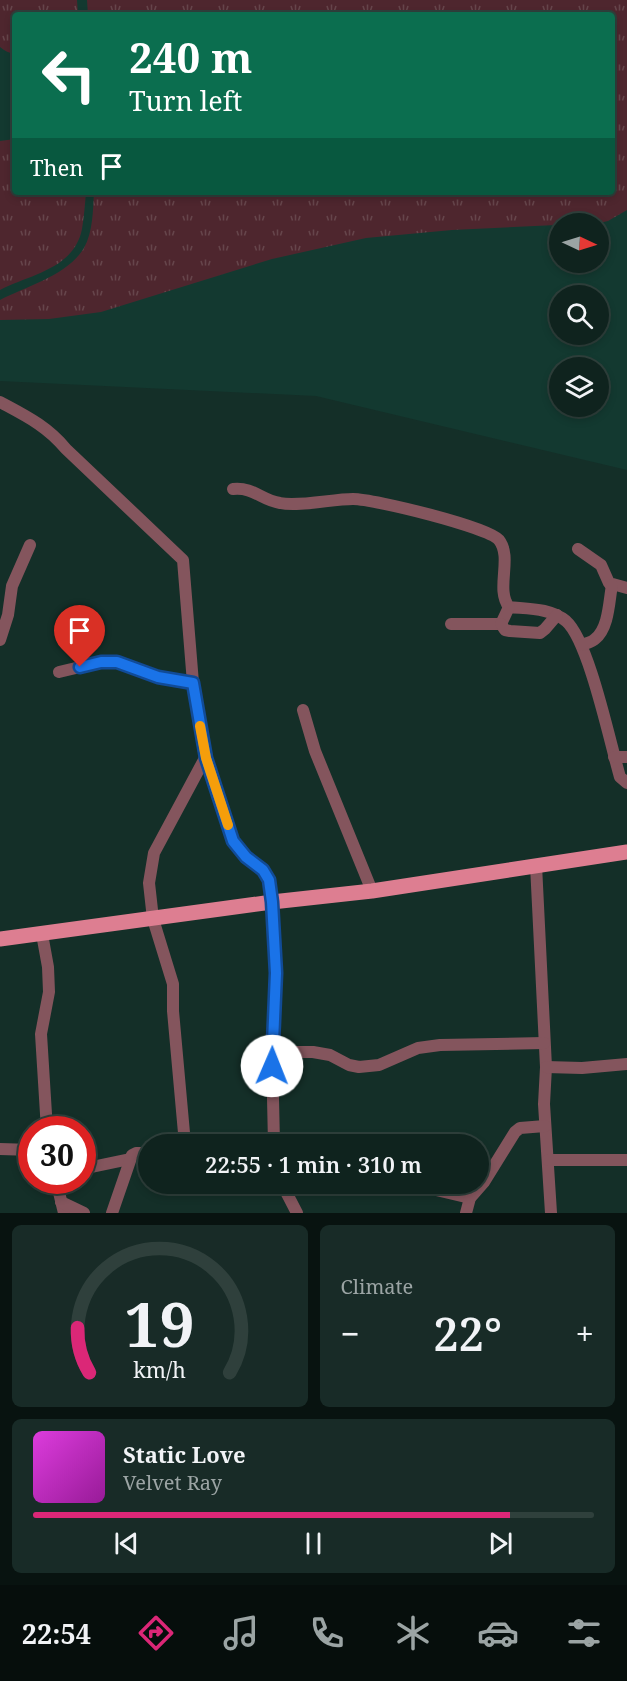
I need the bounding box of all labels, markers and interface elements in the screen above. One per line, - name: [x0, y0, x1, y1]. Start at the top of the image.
- text: 240 m: [129, 28, 253, 85]
- icon: left: [30, 36, 108, 114]
- text: Turn left: [129, 82, 242, 119]
- icon: arrive: [95, 150, 128, 183]
- text: Then: [30, 152, 83, 182]
- north arrow: [549, 213, 609, 273]
- map controls: [549, 213, 609, 417]
- button: search: [549, 285, 609, 345]
- button: layers: [549, 357, 609, 417]
- pin: [54, 605, 105, 667]
- icon: arrive: [63, 614, 96, 647]
- position arrow: [240, 1034, 304, 1098]
- speed limit sign: 30: [18, 1116, 96, 1194]
- text: 22:55 · 1 min · 310 m: [205, 1149, 422, 1179]
- text: Climate: [341, 1273, 413, 1300]
- text: 19: [124, 1280, 195, 1365]
- text: 22°: [433, 1303, 502, 1364]
- text: −: [341, 1311, 360, 1356]
- text: +: [576, 1311, 594, 1356]
- text: km/h: [133, 1355, 186, 1384]
- text: Static Love: [123, 1439, 246, 1469]
- text: Velvet Ray: [123, 1469, 222, 1496]
- icon: previous: [110, 1527, 143, 1560]
- icon: pause: [297, 1527, 330, 1560]
- icon: next: [484, 1527, 517, 1560]
- icon: directions: [135, 1612, 177, 1654]
- icon: music: [220, 1612, 262, 1654]
- icon: phone: [306, 1612, 348, 1654]
- icon: climate: [392, 1612, 434, 1654]
- icon: car: [477, 1612, 519, 1654]
- icon: filters: [563, 1612, 605, 1654]
- text: 22:54: [22, 1615, 91, 1652]

